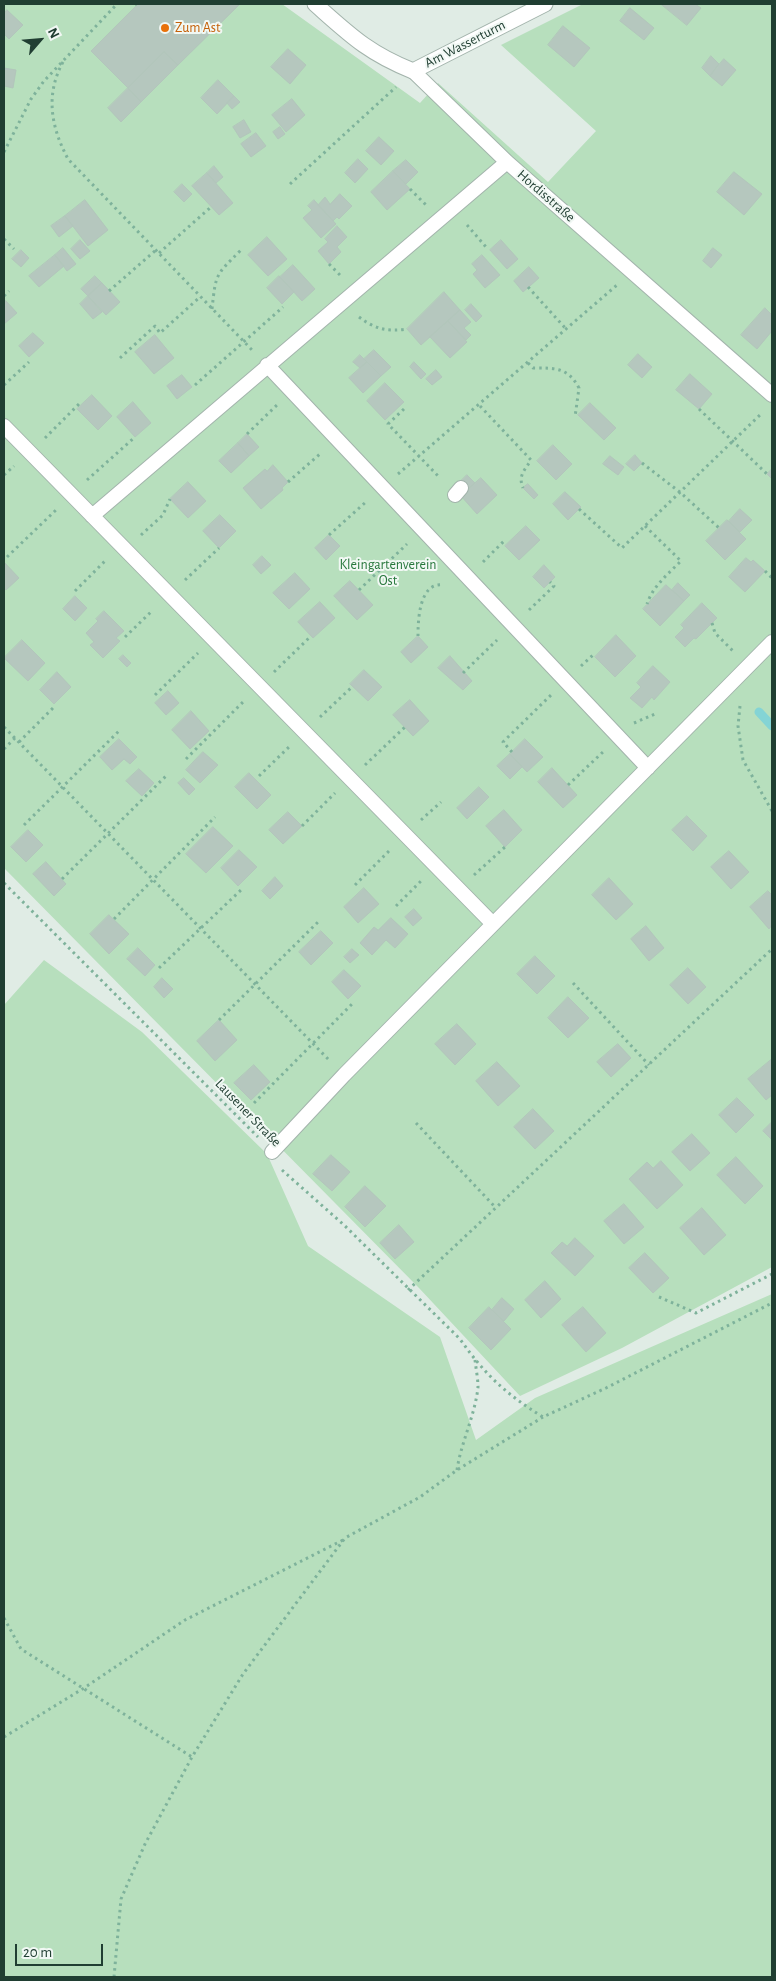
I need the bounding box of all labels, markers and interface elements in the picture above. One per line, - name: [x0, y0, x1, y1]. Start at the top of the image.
- north arrow: [15, 15, 65, 65]
- street label: Am Wasserturm: [422, 16, 508, 72]
- place label: Zum Ast: [175, 20, 220, 36]
- marker: Zum Ast: [159, 22, 171, 34]
- text: N: [45, 26, 62, 41]
- street label: Hordisstraße: [514, 166, 578, 226]
- park label: Kleingartenverein Ost: [339, 557, 437, 590]
- street label: Lausener Straße: [211, 1076, 285, 1150]
- scale bar: [18, 1934, 105, 1966]
- text: 20 m: [23, 1945, 52, 1960]

